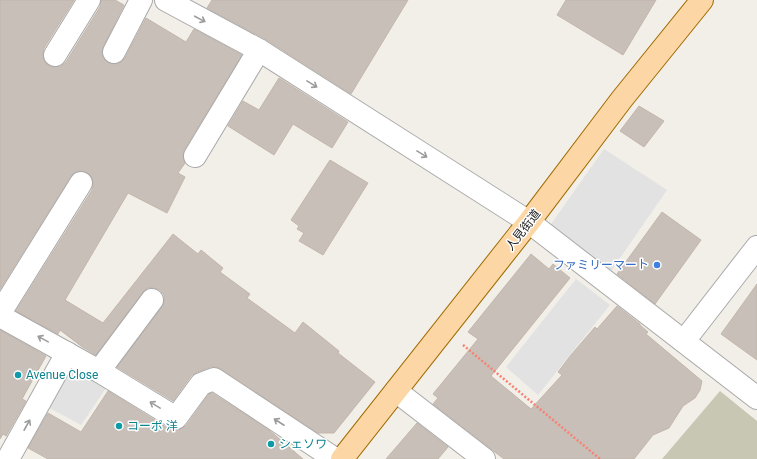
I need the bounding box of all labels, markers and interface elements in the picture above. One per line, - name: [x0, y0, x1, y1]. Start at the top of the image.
- one-way arrow: [194, 15, 206, 23]
- one-way arrow: [306, 80, 317, 88]
- one-way arrow: [416, 150, 428, 158]
- street label: 人見街道: [503, 207, 543, 253]
- place label: ファミリーマート: [553, 258, 649, 272]
- marker: ファミリーマート: [652, 260, 662, 270]
- one-way arrow: [37, 335, 49, 343]
- place label: Avenue Close: [26, 368, 98, 382]
- marker: Avenue Close: [13, 370, 23, 380]
- one-way arrow: [149, 400, 161, 408]
- one-way arrow: [273, 418, 284, 426]
- one-way arrow: [23, 419, 31, 431]
- place label: コーポ 洋: [127, 419, 178, 433]
- marker: コーポ 洋: [114, 421, 124, 431]
- place label: シェソワ: [279, 437, 327, 451]
- marker: シェソワ: [266, 439, 276, 449]

